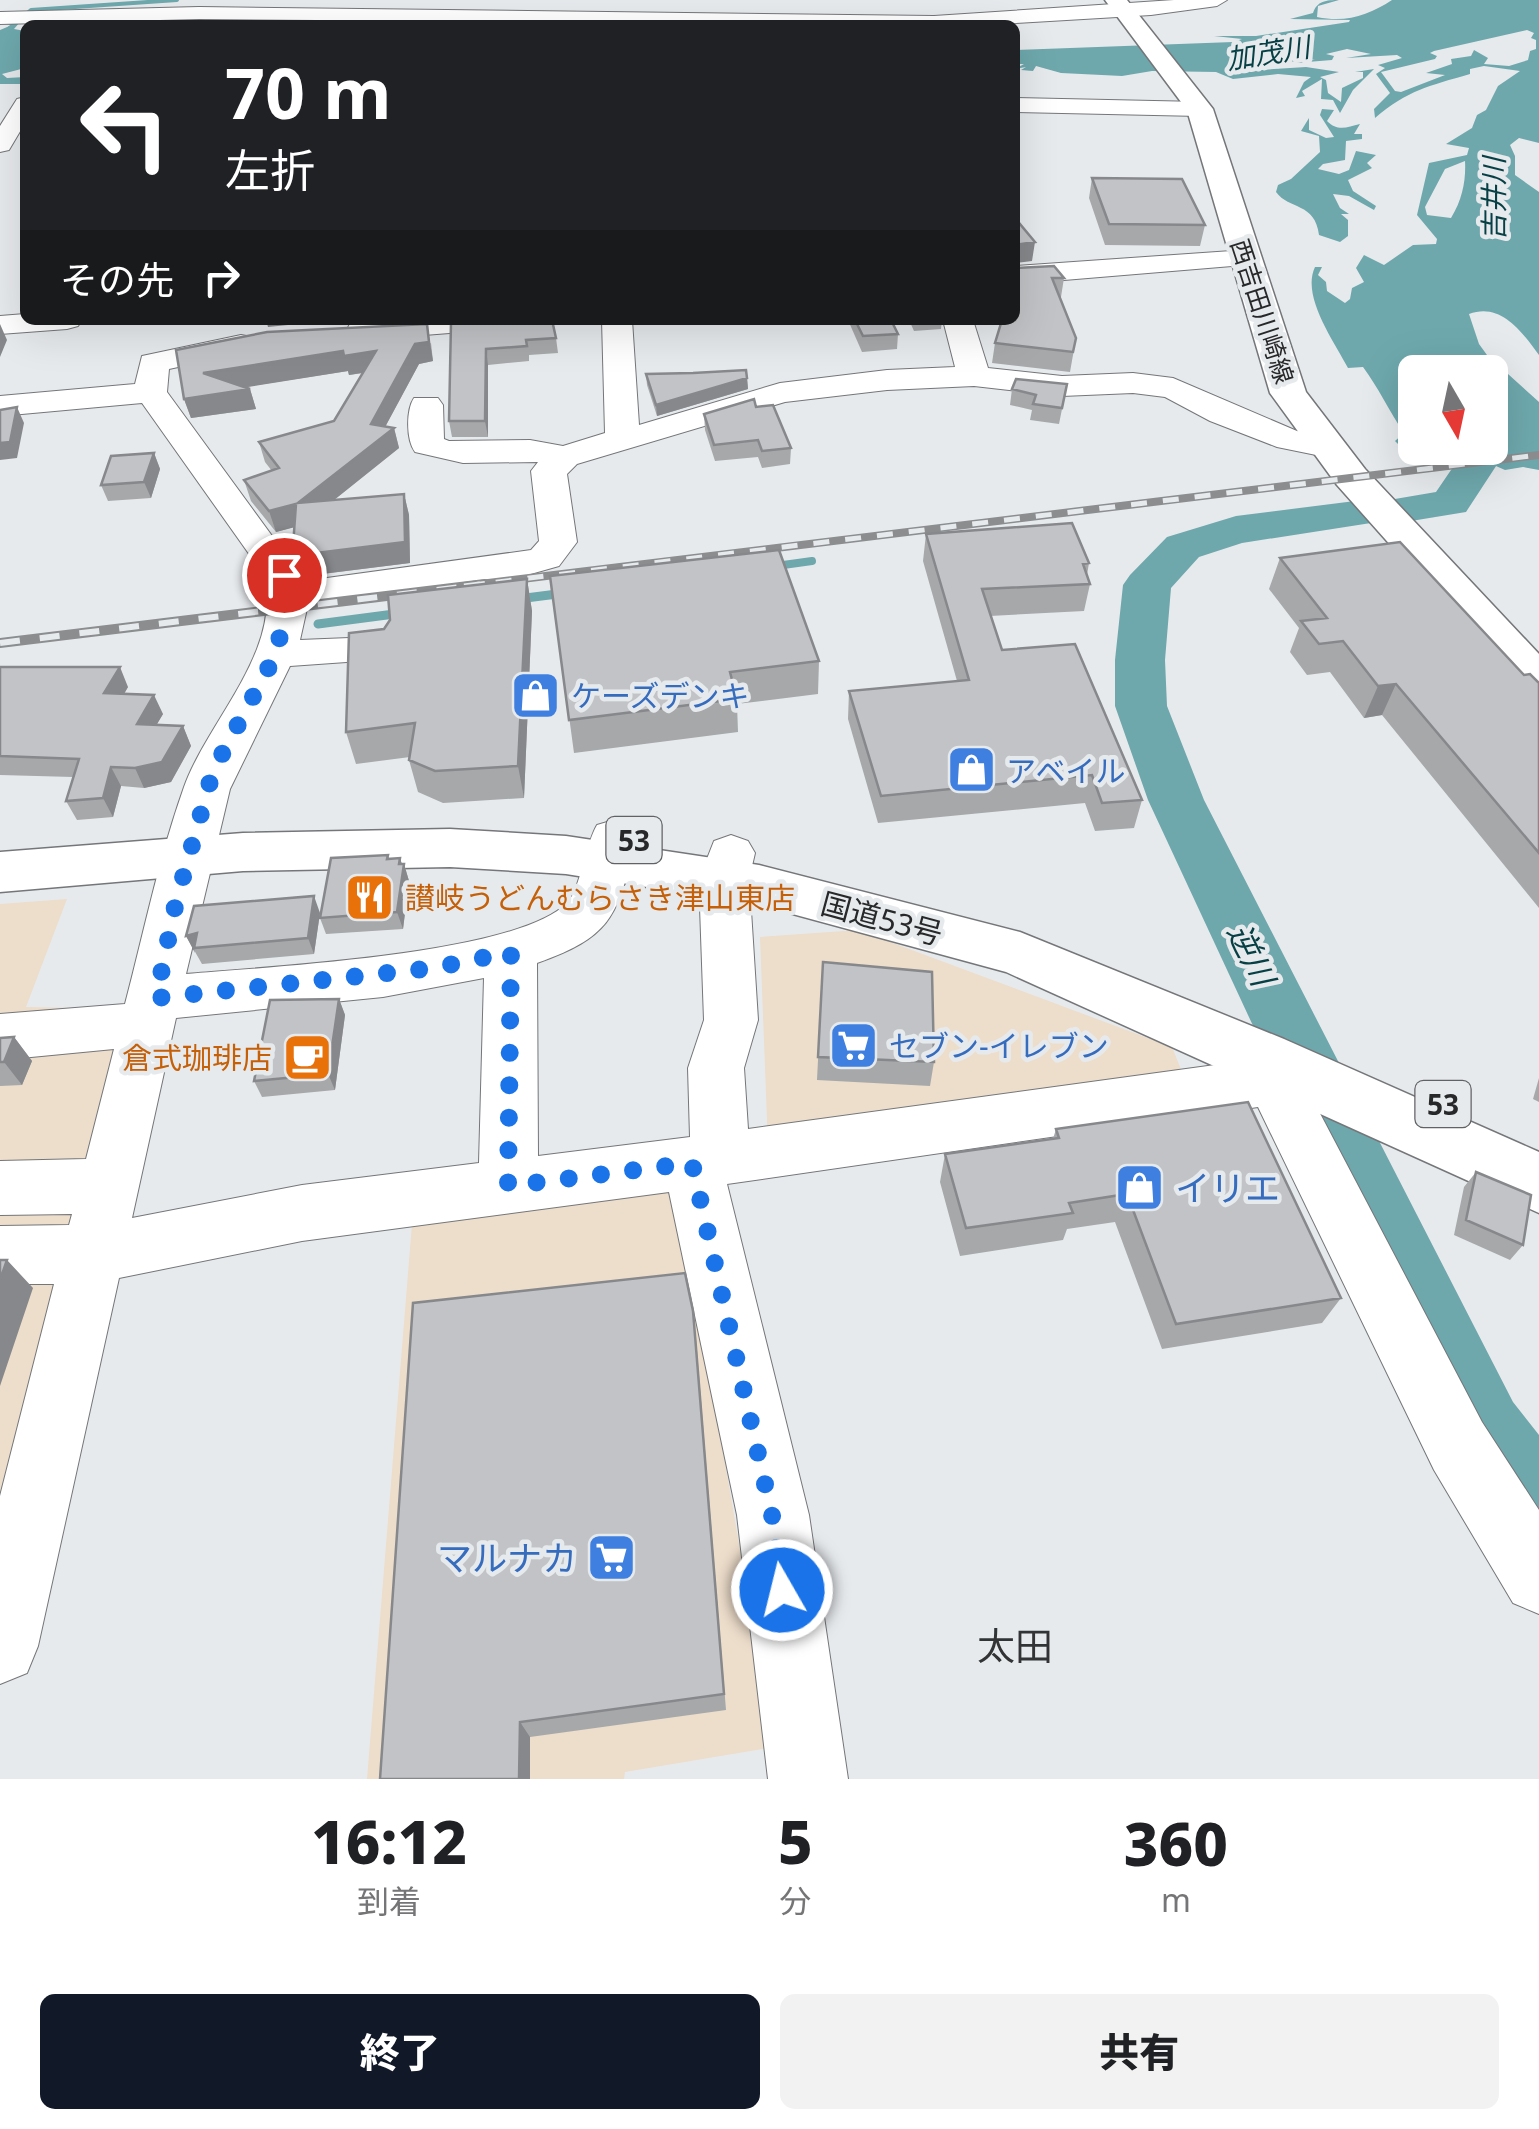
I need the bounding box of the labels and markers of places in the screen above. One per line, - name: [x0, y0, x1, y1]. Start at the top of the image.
- pin: [242, 533, 327, 618]
- shop icon: ケーズデンキ: [510, 669, 562, 721]
- place label: ケーズデンキ: [571, 675, 750, 716]
- shop icon: アベイル: [945, 744, 997, 796]
- place label: アベイル: [1006, 750, 1125, 791]
- restaurant icon: 讃岐うどんむらさき津山東店: [344, 871, 396, 923]
- place label: 讃岐うどんむらさき津山東店: [405, 877, 795, 918]
- supermarket icon: セブン-イレブン: [828, 1019, 880, 1071]
- place label: セブン-イレブン: [889, 1025, 1109, 1066]
- cafe icon: 倉式珈琲店: [281, 1031, 333, 1083]
- place label: 倉式珈琲店: [122, 1037, 272, 1078]
- shop icon: イリエ: [1114, 1161, 1166, 1213]
- place label: イリエ: [1175, 1164, 1280, 1211]
- supermarket icon: マルナカ: [586, 1531, 638, 1583]
- place label: マルナカ: [437, 1534, 577, 1581]

